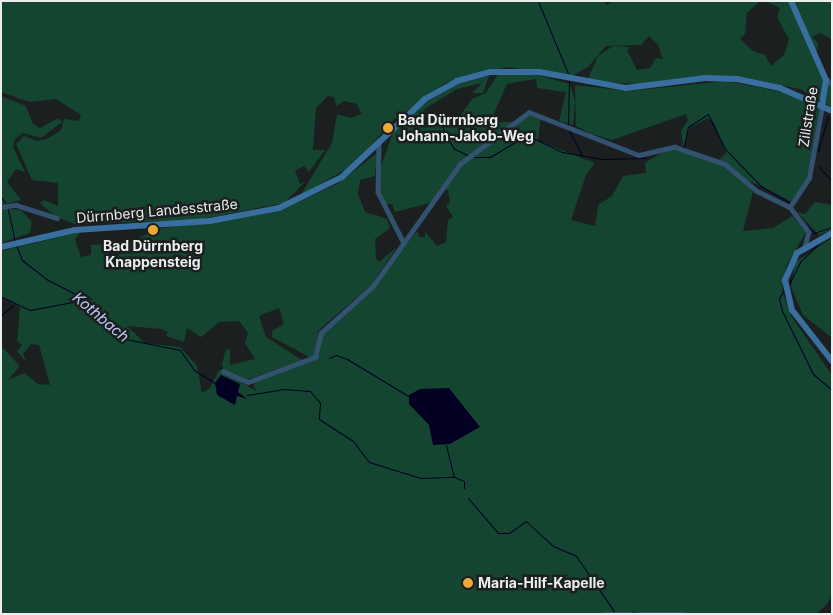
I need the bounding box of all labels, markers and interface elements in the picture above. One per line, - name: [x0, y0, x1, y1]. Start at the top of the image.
- street label: Zillstraße: [795, 86, 821, 148]
- place label: Bad Dürrnberg Johann-Jakob-Weg: [398, 112, 534, 144]
- marker: Bad Dürrnberg Johann-Jakob-Weg: [382, 122, 394, 134]
- street label: Dürrnberg Landesstraße: [76, 196, 238, 226]
- marker: Bad Dürrnberg Knappensteig: [147, 224, 159, 236]
- place label: Bad Dürrnberg Knappensteig: [103, 238, 203, 270]
- water label: Kothbach: [69, 288, 133, 346]
- place label: Maria-Hilf-Kapelle: [478, 575, 605, 591]
- marker: Maria-Hilf-Kapelle: [462, 577, 474, 589]

